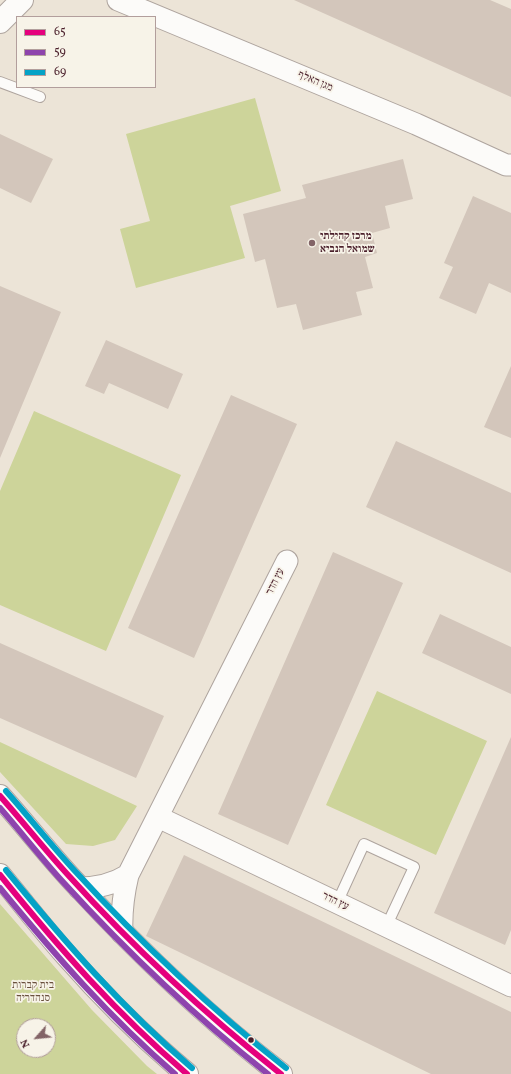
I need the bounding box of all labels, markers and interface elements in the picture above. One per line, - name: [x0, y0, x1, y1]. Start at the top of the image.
- legend: [16, 16, 156, 88]
- text: 65: [54, 24, 66, 40]
- text: 59: [54, 44, 66, 60]
- text: 69: [54, 64, 66, 80]
- street label: מגן האלף: [296, 69, 334, 95]
- place label: מרכז קהילתי שמואל הנביא: [320, 230, 375, 256]
- marker: מרכז קהילתי שמואל הנביא: [307, 238, 317, 248]
- street label: עץ הדר: [264, 566, 288, 598]
- street label: עץ הדר: [319, 890, 351, 914]
- park label: בית קברות סנהדריה: [12, 979, 54, 1005]
- north arrow: [16, 1018, 56, 1058]
- unlabelled marker: [246, 1035, 256, 1045]
- text: N: [17, 1036, 34, 1050]

